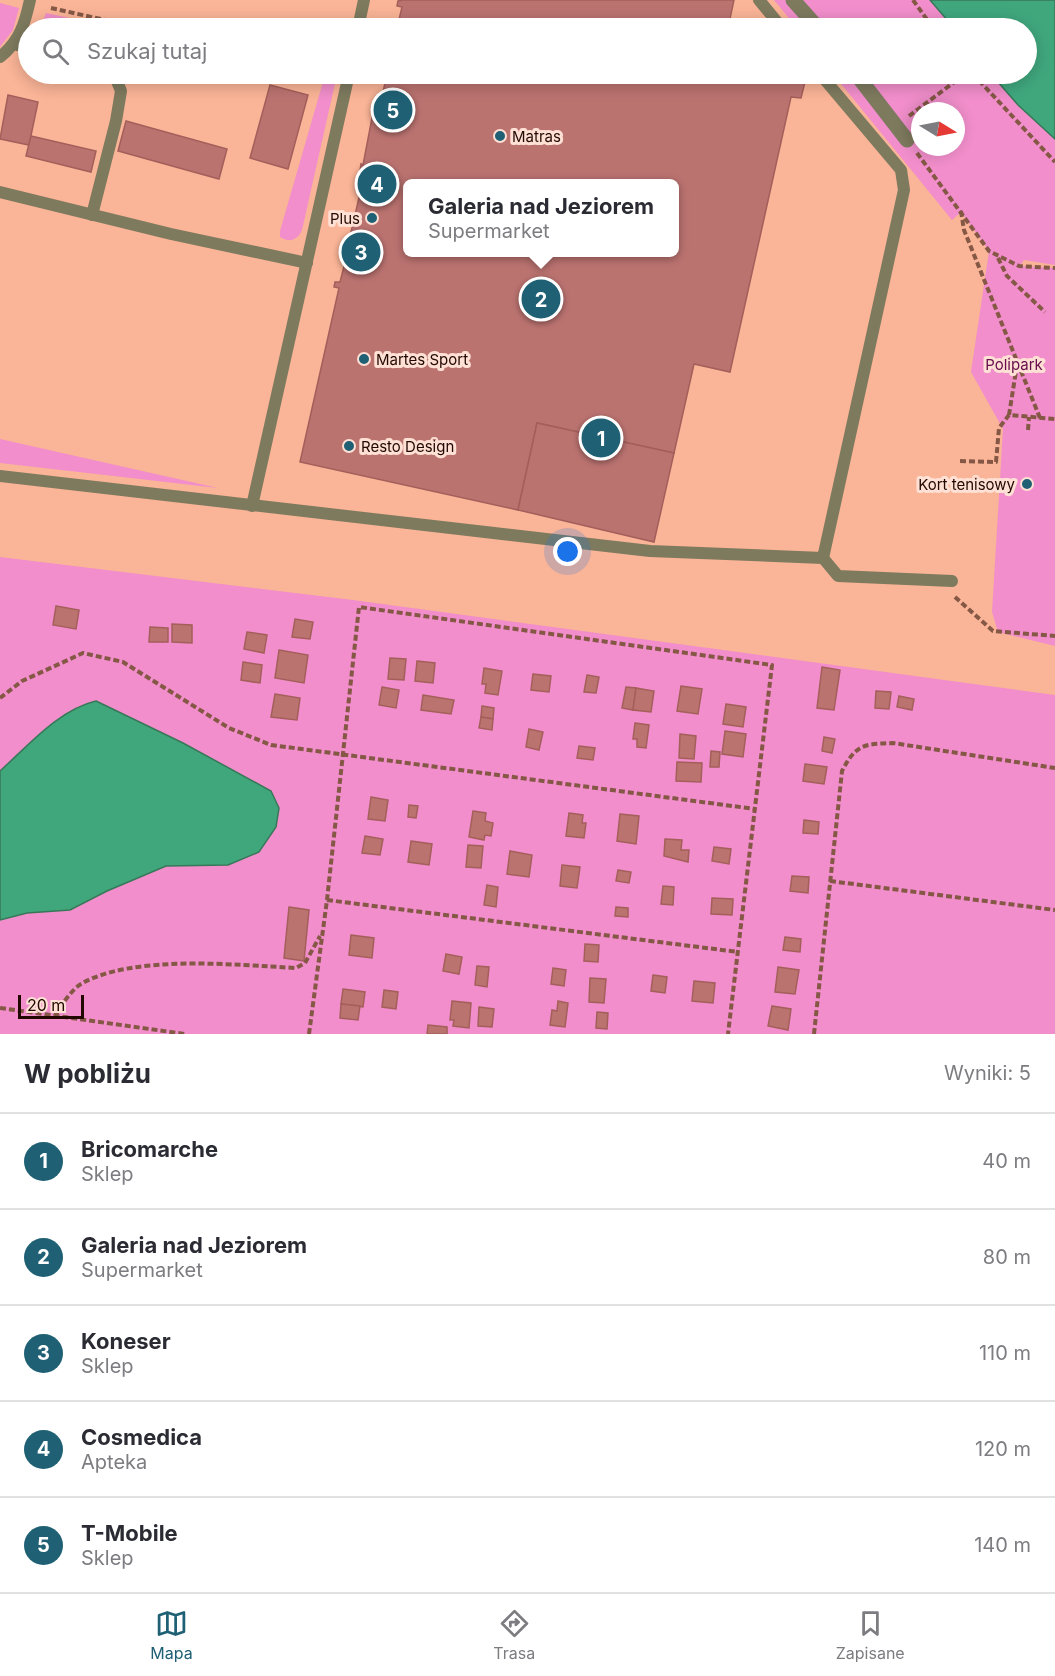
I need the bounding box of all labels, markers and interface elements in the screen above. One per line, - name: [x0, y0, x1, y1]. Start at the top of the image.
- search box: [18, 18, 1037, 84]
- icon: search: [39, 35, 72, 68]
- text: Szukaj tutaj: [87, 38, 207, 64]
- pin: 5: [374, 88, 412, 132]
- north arrow: [911, 102, 965, 156]
- place label: Matras: [512, 127, 561, 146]
- marker: Matras: [493, 129, 507, 143]
- pin: 4: [358, 162, 397, 207]
- popup: [403, 179, 679, 257]
- text: Galeria nad Jeziorem: [428, 193, 654, 219]
- place label: Plus: [330, 209, 360, 228]
- marker: Plus: [365, 211, 379, 225]
- text: Supermarket: [428, 219, 550, 243]
- pin: 3: [342, 230, 380, 274]
- pin: 2: [522, 276, 560, 322]
- place label: Martes Sport: [376, 350, 468, 369]
- marker: Martes Sport: [357, 352, 371, 366]
- park label: Polipark: [985, 355, 1044, 374]
- pin: 1: [582, 416, 620, 460]
- place label: Resto Design: [361, 437, 454, 456]
- marker: Resto Design: [342, 439, 356, 453]
- place label: Kort tenisowy: [918, 475, 1016, 494]
- marker: Kort tenisowy: [1020, 477, 1034, 491]
- your location: [553, 537, 582, 566]
- scale bar: [18, 992, 84, 1019]
- text: 20 m: [27, 995, 65, 1015]
- text: W pobliżu: [24, 1058, 151, 1089]
- text: Wyniki: 5: [944, 1061, 1031, 1085]
- text: Bricomarche: [81, 1136, 218, 1162]
- text: 1: [39, 1149, 48, 1173]
- text: 40 m: [982, 1149, 1031, 1173]
- text: Sklep: [81, 1162, 134, 1186]
- text: Galeria nad Jeziorem: [81, 1232, 307, 1258]
- text: 2: [37, 1245, 50, 1269]
- text: 80 m: [983, 1245, 1031, 1269]
- text: Supermarket: [81, 1258, 203, 1282]
- text: Koneser: [81, 1328, 171, 1354]
- text: 3: [37, 1341, 50, 1365]
- text: 110 m: [979, 1341, 1031, 1365]
- text: Sklep: [81, 1354, 134, 1378]
- text: Cosmedica: [81, 1424, 202, 1450]
- text: 4: [37, 1437, 50, 1461]
- text: 120 m: [975, 1437, 1031, 1461]
- text: Apteka: [81, 1450, 147, 1474]
- text: T-Mobile: [81, 1520, 178, 1546]
- text: 5: [37, 1533, 50, 1557]
- text: 140 m: [974, 1533, 1031, 1557]
- text: Sklep: [81, 1546, 134, 1570]
- tab: Mapa: [150, 1607, 193, 1663]
- tab: Trasa: [493, 1607, 535, 1663]
- tab: Zapisane: [836, 1607, 905, 1663]

